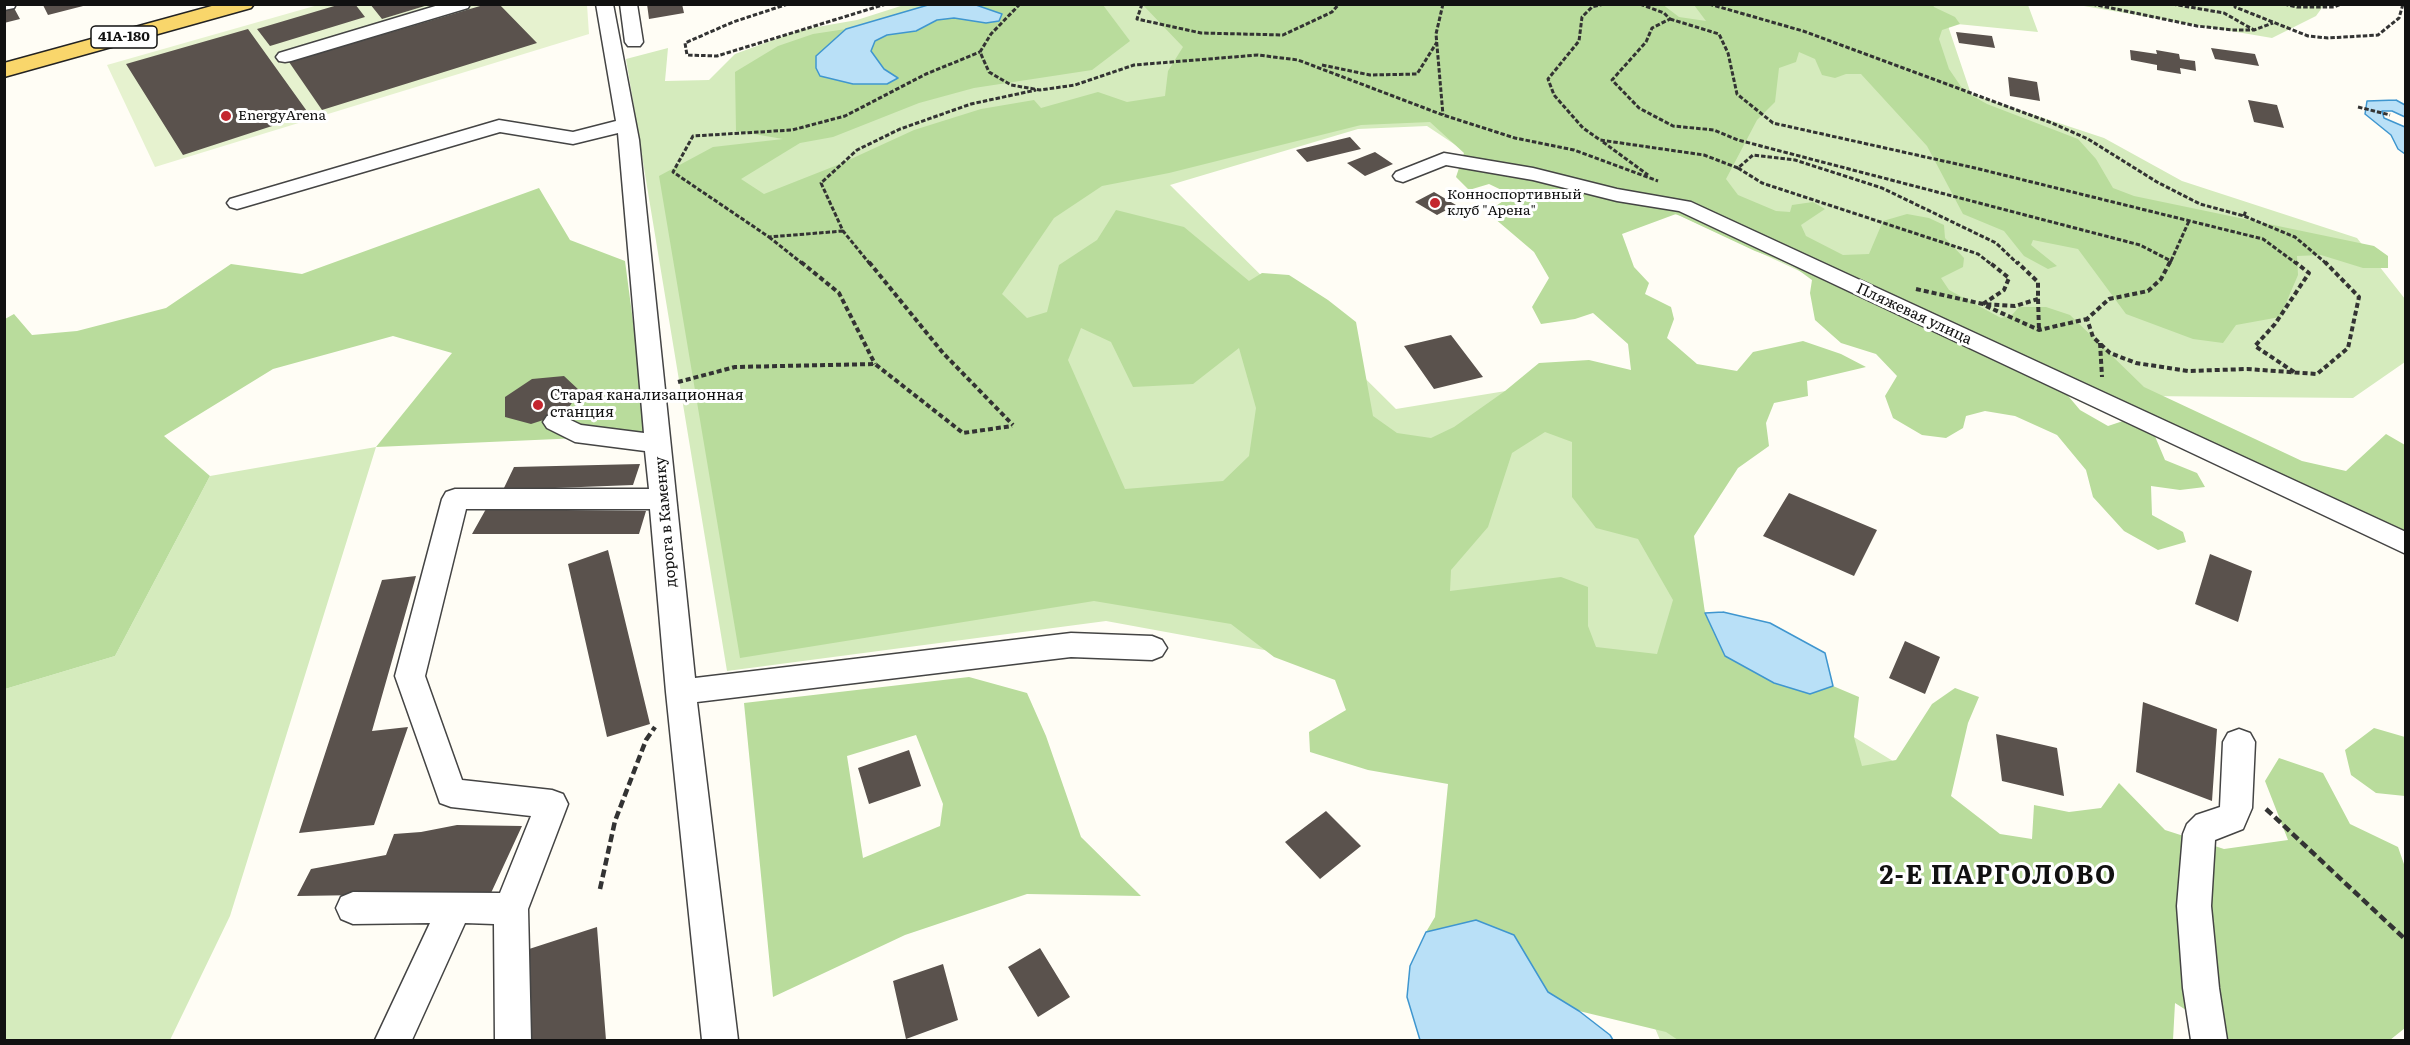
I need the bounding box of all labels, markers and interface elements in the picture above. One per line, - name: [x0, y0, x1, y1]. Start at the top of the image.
- road number: 41А-180: [91, 26, 157, 48]
- place label: EnergyArena: [238, 108, 326, 124]
- marker: EnergyArena: [219, 109, 233, 123]
- place label: Конноспортивный клуб "Арена": [1447, 187, 1582, 220]
- marker: Конноспортивный клуб "Арена": [1428, 196, 1442, 210]
- street label: Пляжевая улица: [1853, 279, 1975, 349]
- place label: Старая канализационная станция: [550, 387, 744, 422]
- marker: Старая канализационная станция: [531, 398, 545, 412]
- street label: дорога в Каменку: [651, 456, 681, 588]
- district label: 2-Е ПАРГОЛОВО: [1879, 860, 2117, 892]

